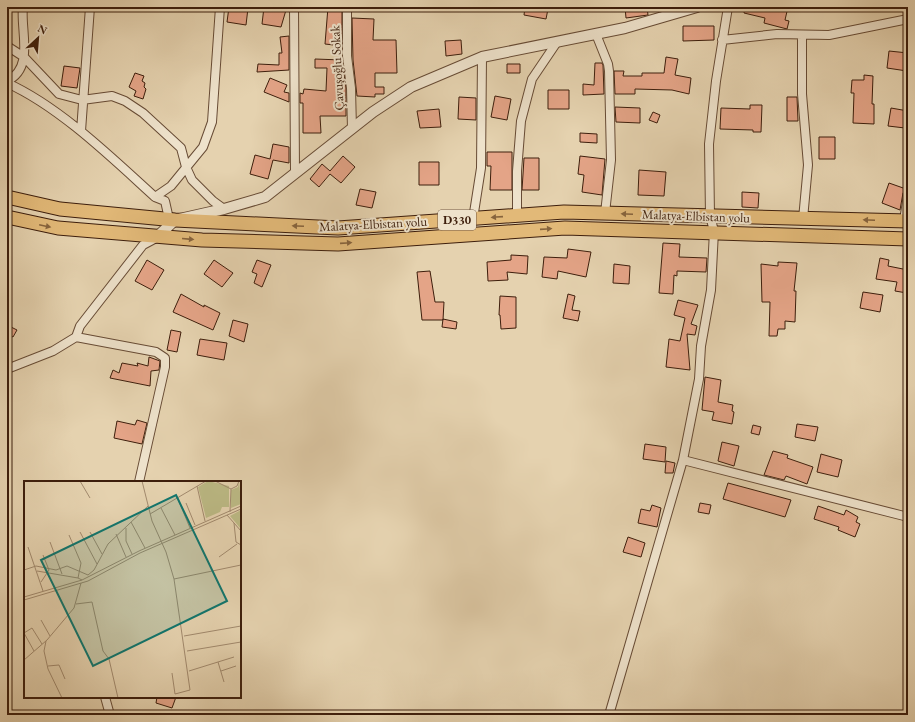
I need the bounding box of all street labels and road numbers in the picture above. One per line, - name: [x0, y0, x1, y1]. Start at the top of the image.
- street label: Çavuşoğlu Sokak: [326, 24, 348, 111]
- street label: Malatya-Elbistan yolu: [642, 206, 750, 226]
- road number: D330: [438, 210, 476, 230]
- street label: Malatya-Elbistan yolu: [319, 213, 428, 235]

